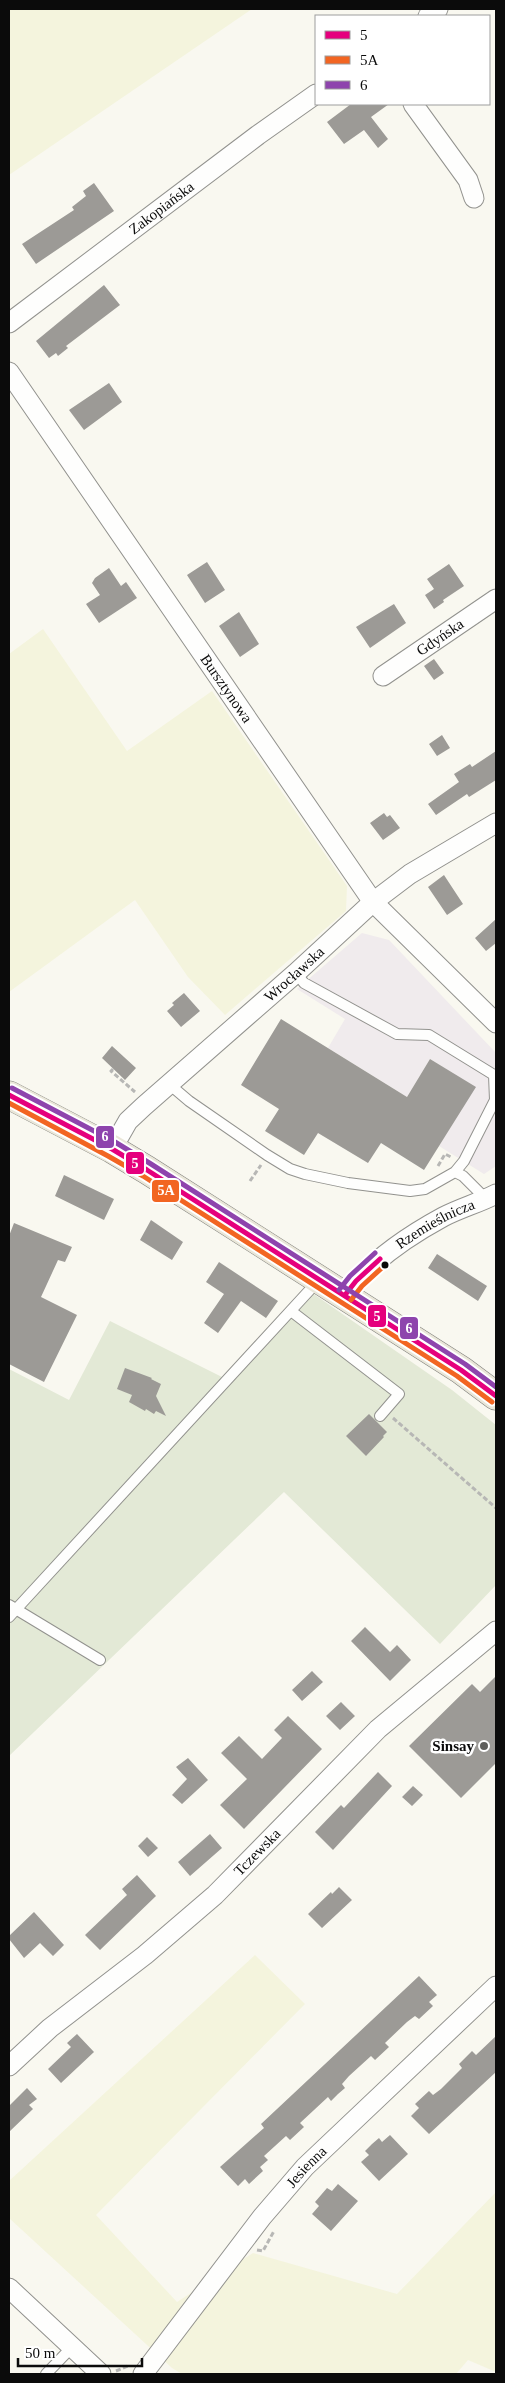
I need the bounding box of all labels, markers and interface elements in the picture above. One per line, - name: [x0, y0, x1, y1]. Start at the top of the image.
- legend: [315, 15, 490, 105]
- text: 5: [360, 27, 368, 43]
- text: 5A: [360, 52, 379, 68]
- text: 6: [360, 77, 368, 93]
- street label: Zakopiańska: [126, 178, 197, 237]
- street label: Gdyńska: [413, 615, 467, 659]
- street label: Bursztynowa: [197, 651, 256, 726]
- street label: Wrocławska: [261, 943, 327, 1005]
- line badge: 6: [95, 1125, 115, 1149]
- text: 6: [102, 1129, 109, 1144]
- line badge: 5: [125, 1151, 145, 1175]
- text: 5: [132, 1156, 139, 1171]
- line badge: 5A: [151, 1179, 180, 1203]
- text: 5A: [157, 1183, 175, 1198]
- street label: Rzemieślnicza: [393, 1196, 477, 1252]
- unlabelled marker: [380, 1260, 390, 1270]
- line badge: 5: [367, 1304, 387, 1328]
- text: 5: [374, 1309, 381, 1324]
- line badge: 6: [399, 1316, 419, 1340]
- text: 6: [406, 1321, 413, 1336]
- place label: Sinsay: [432, 1738, 474, 1754]
- marker: Sinsay: [478, 1740, 490, 1752]
- street label: Tczewska: [231, 1825, 284, 1879]
- street label: Jesienna: [283, 2143, 330, 2191]
- scale bar: [18, 2336, 141, 2368]
- text: 50 m: [25, 2345, 56, 2361]

